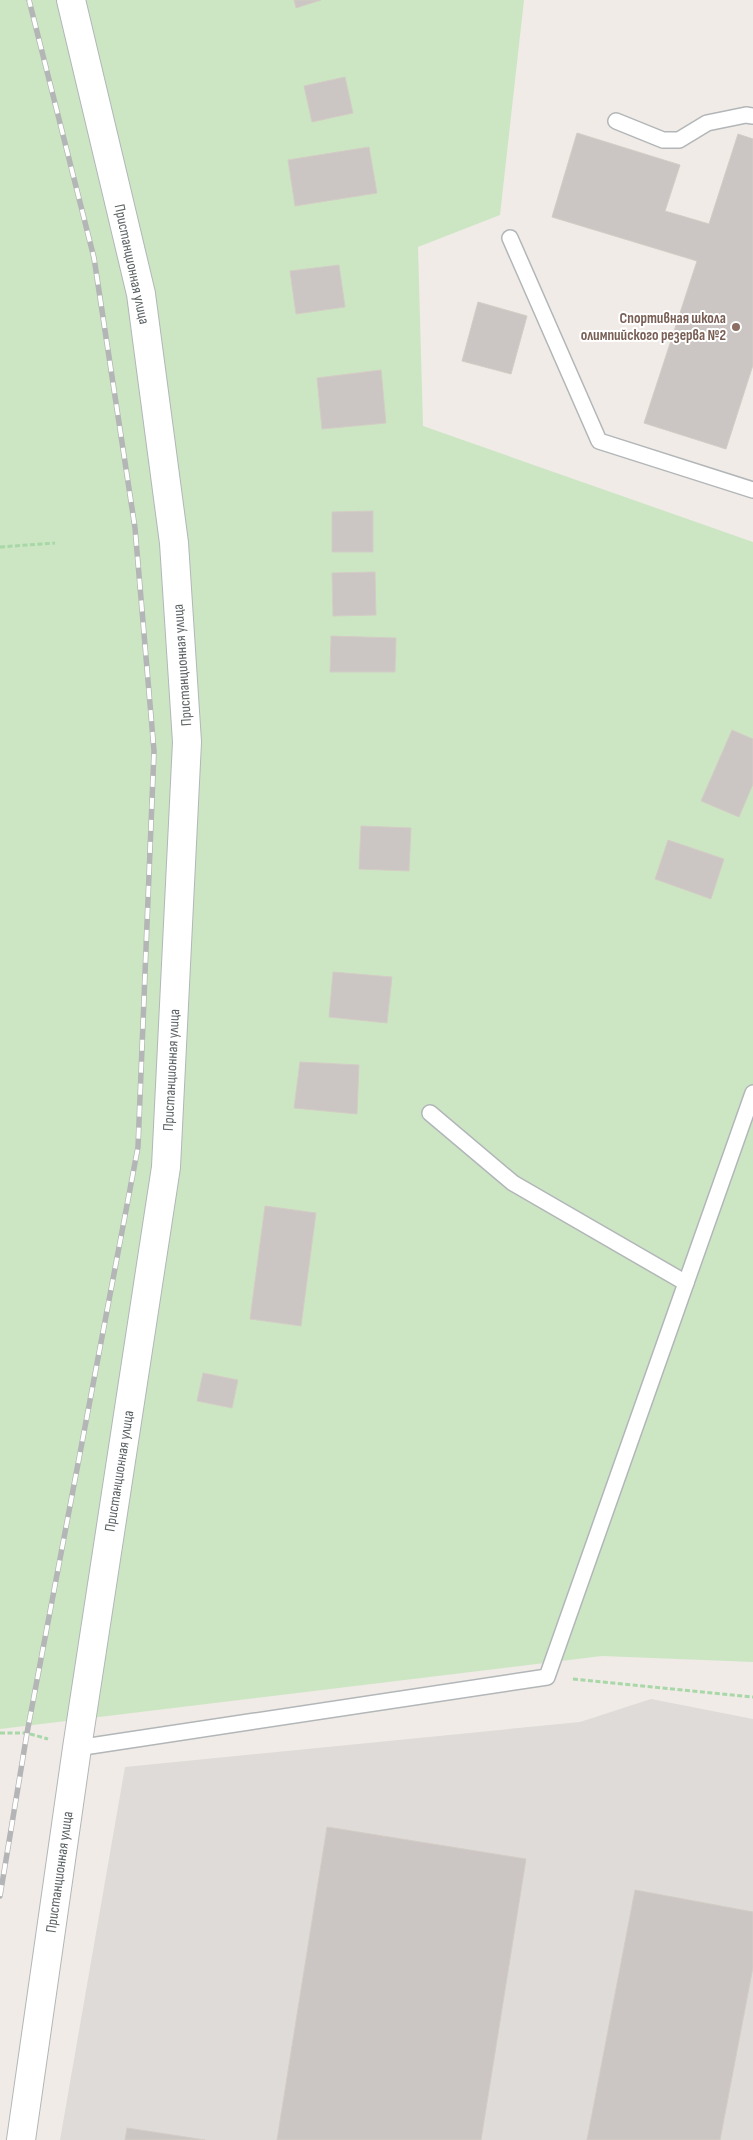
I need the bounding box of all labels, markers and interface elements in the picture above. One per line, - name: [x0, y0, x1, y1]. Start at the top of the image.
- street label: Пристанционная улица: [110, 202, 154, 326]
- place label: Спортивная школа олимпийского резерва №2: [581, 309, 726, 345]
- marker: Спортивная школа олимпийского резерва №2: [730, 321, 742, 333]
- street label: Пристанционная улица: [169, 603, 196, 727]
- street label: Пристанционная улица: [159, 1008, 184, 1132]
- street label: Пристанционная улица: [101, 1409, 138, 1533]
- street label: Пристанционная улица: [42, 1810, 77, 1934]

